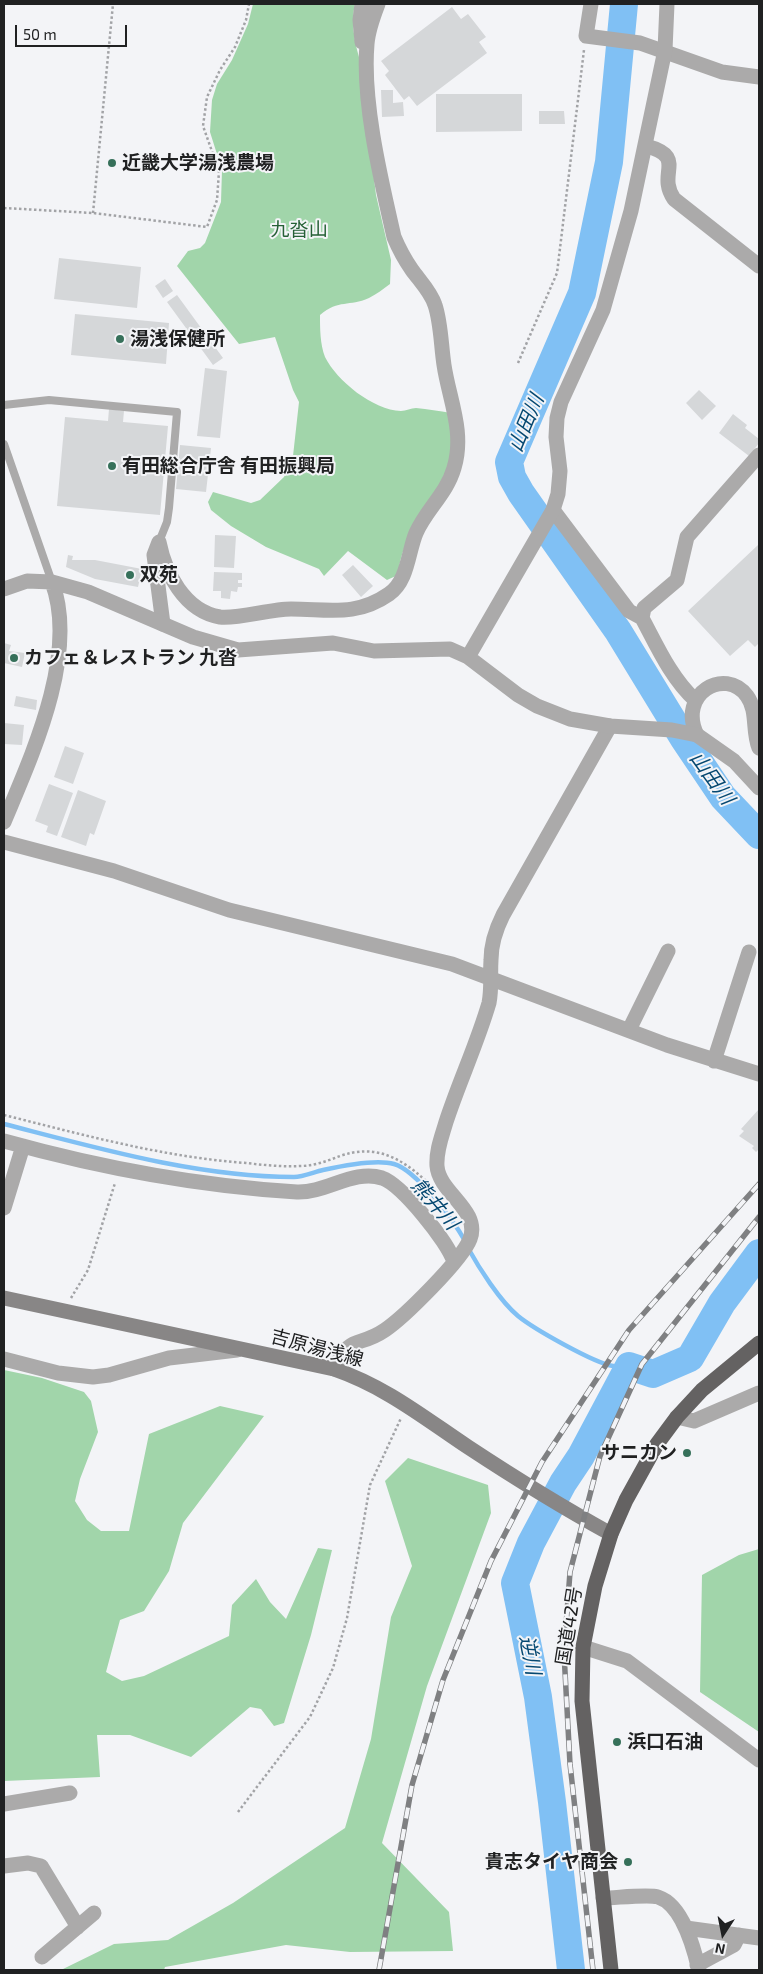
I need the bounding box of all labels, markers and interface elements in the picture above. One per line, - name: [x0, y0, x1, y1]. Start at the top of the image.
- scale bar: [18, 15, 130, 47]
- text: 50 m: [23, 25, 57, 43]
- place label: 近畿大学湯浅農場: [122, 152, 274, 174]
- marker: 近畿大学湯浅農場: [106, 157, 118, 169]
- park label: 九沓山: [271, 219, 327, 241]
- place label: 湯浅保健所: [130, 328, 225, 350]
- marker: 湯浅保健所: [114, 333, 126, 345]
- water label: 山田川: [503, 391, 549, 455]
- place label: 有田総合庁舎 有田振興局: [122, 455, 335, 477]
- marker: 有田総合庁舎 有田振興局: [106, 460, 118, 472]
- place label: 双苑: [140, 564, 178, 586]
- marker: 双苑: [124, 569, 136, 581]
- place label: カフェ＆レストラン 九沓: [24, 647, 237, 669]
- marker: カフェ＆レストラン 九沓: [8, 652, 20, 664]
- water label: 山田川: [685, 747, 739, 809]
- water label: 熊井川: [406, 1173, 464, 1235]
- street label: 吉原湯浅線: [268, 1325, 366, 1371]
- place label: サニカン: [601, 1442, 677, 1464]
- marker: サニカン: [681, 1447, 693, 1459]
- street label: 国道42号: [552, 1585, 586, 1667]
- water label: 逆川: [514, 1633, 546, 1677]
- place label: 浜口石油: [627, 1731, 703, 1753]
- marker: 浜口石油: [611, 1736, 623, 1748]
- place label: 貴志タイヤ商会: [485, 1851, 618, 1873]
- marker: 貴志タイヤ商会: [622, 1856, 634, 1868]
- north arrow: [698, 1909, 748, 1959]
- text: N: [713, 1940, 727, 1959]

